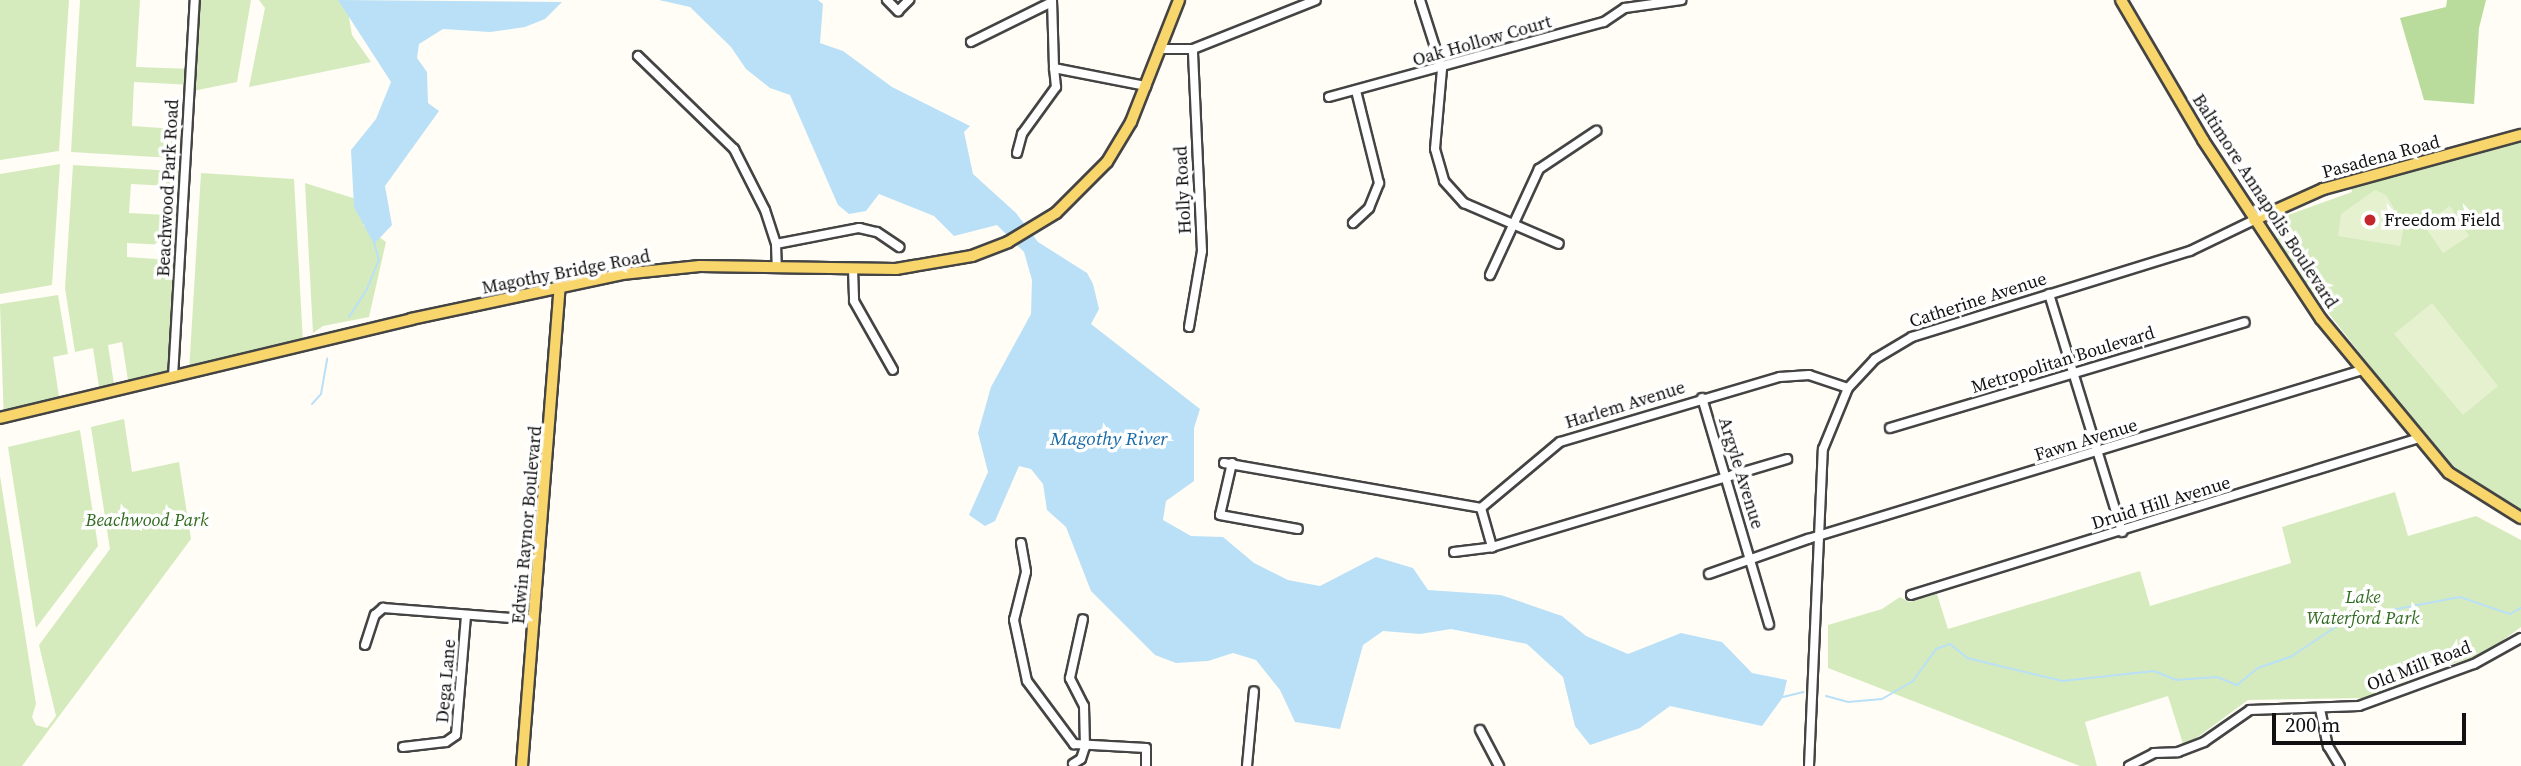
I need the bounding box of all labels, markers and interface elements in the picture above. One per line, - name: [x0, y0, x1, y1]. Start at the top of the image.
- street label: Oak Hollow Court: [1410, 11, 1554, 71]
- street label: Baltimore Annapolis Boulevard: [2188, 90, 2342, 312]
- street label: Beachwood Park Road: [153, 99, 183, 277]
- street label: Pasadena Road: [2320, 131, 2442, 183]
- street label: Holly Road: [1170, 145, 1196, 235]
- place label: Freedom Field: [2384, 209, 2500, 231]
- marker: Freedom Field: [2362, 212, 2378, 228]
- street label: Magothy Bridge Road: [480, 245, 652, 299]
- street label: Catherine Avenue: [1907, 268, 2049, 332]
- street label: Metropolitan Boulevard: [1969, 322, 2157, 398]
- street label: Harlem Avenue: [1562, 376, 1688, 434]
- street label: Fawn Avenue: [2032, 414, 2140, 466]
- street label: Argyle Avenue: [1714, 415, 1768, 531]
- street label: Edwin Raynor Boulevard: [508, 425, 546, 625]
- water label: Magothy River: [1050, 428, 1168, 450]
- street label: Druid Hill Avenue: [2089, 472, 2233, 534]
- park label: Beachwood Park: [86, 509, 208, 531]
- park label: Lake Waterford Park: [2306, 587, 2420, 630]
- street label: Old Mill Road: [2364, 636, 2474, 696]
- street label: Dega Lane: [432, 638, 460, 724]
- scale bar: [2276, 700, 2470, 744]
- text: 200 m: [2285, 710, 2340, 739]

